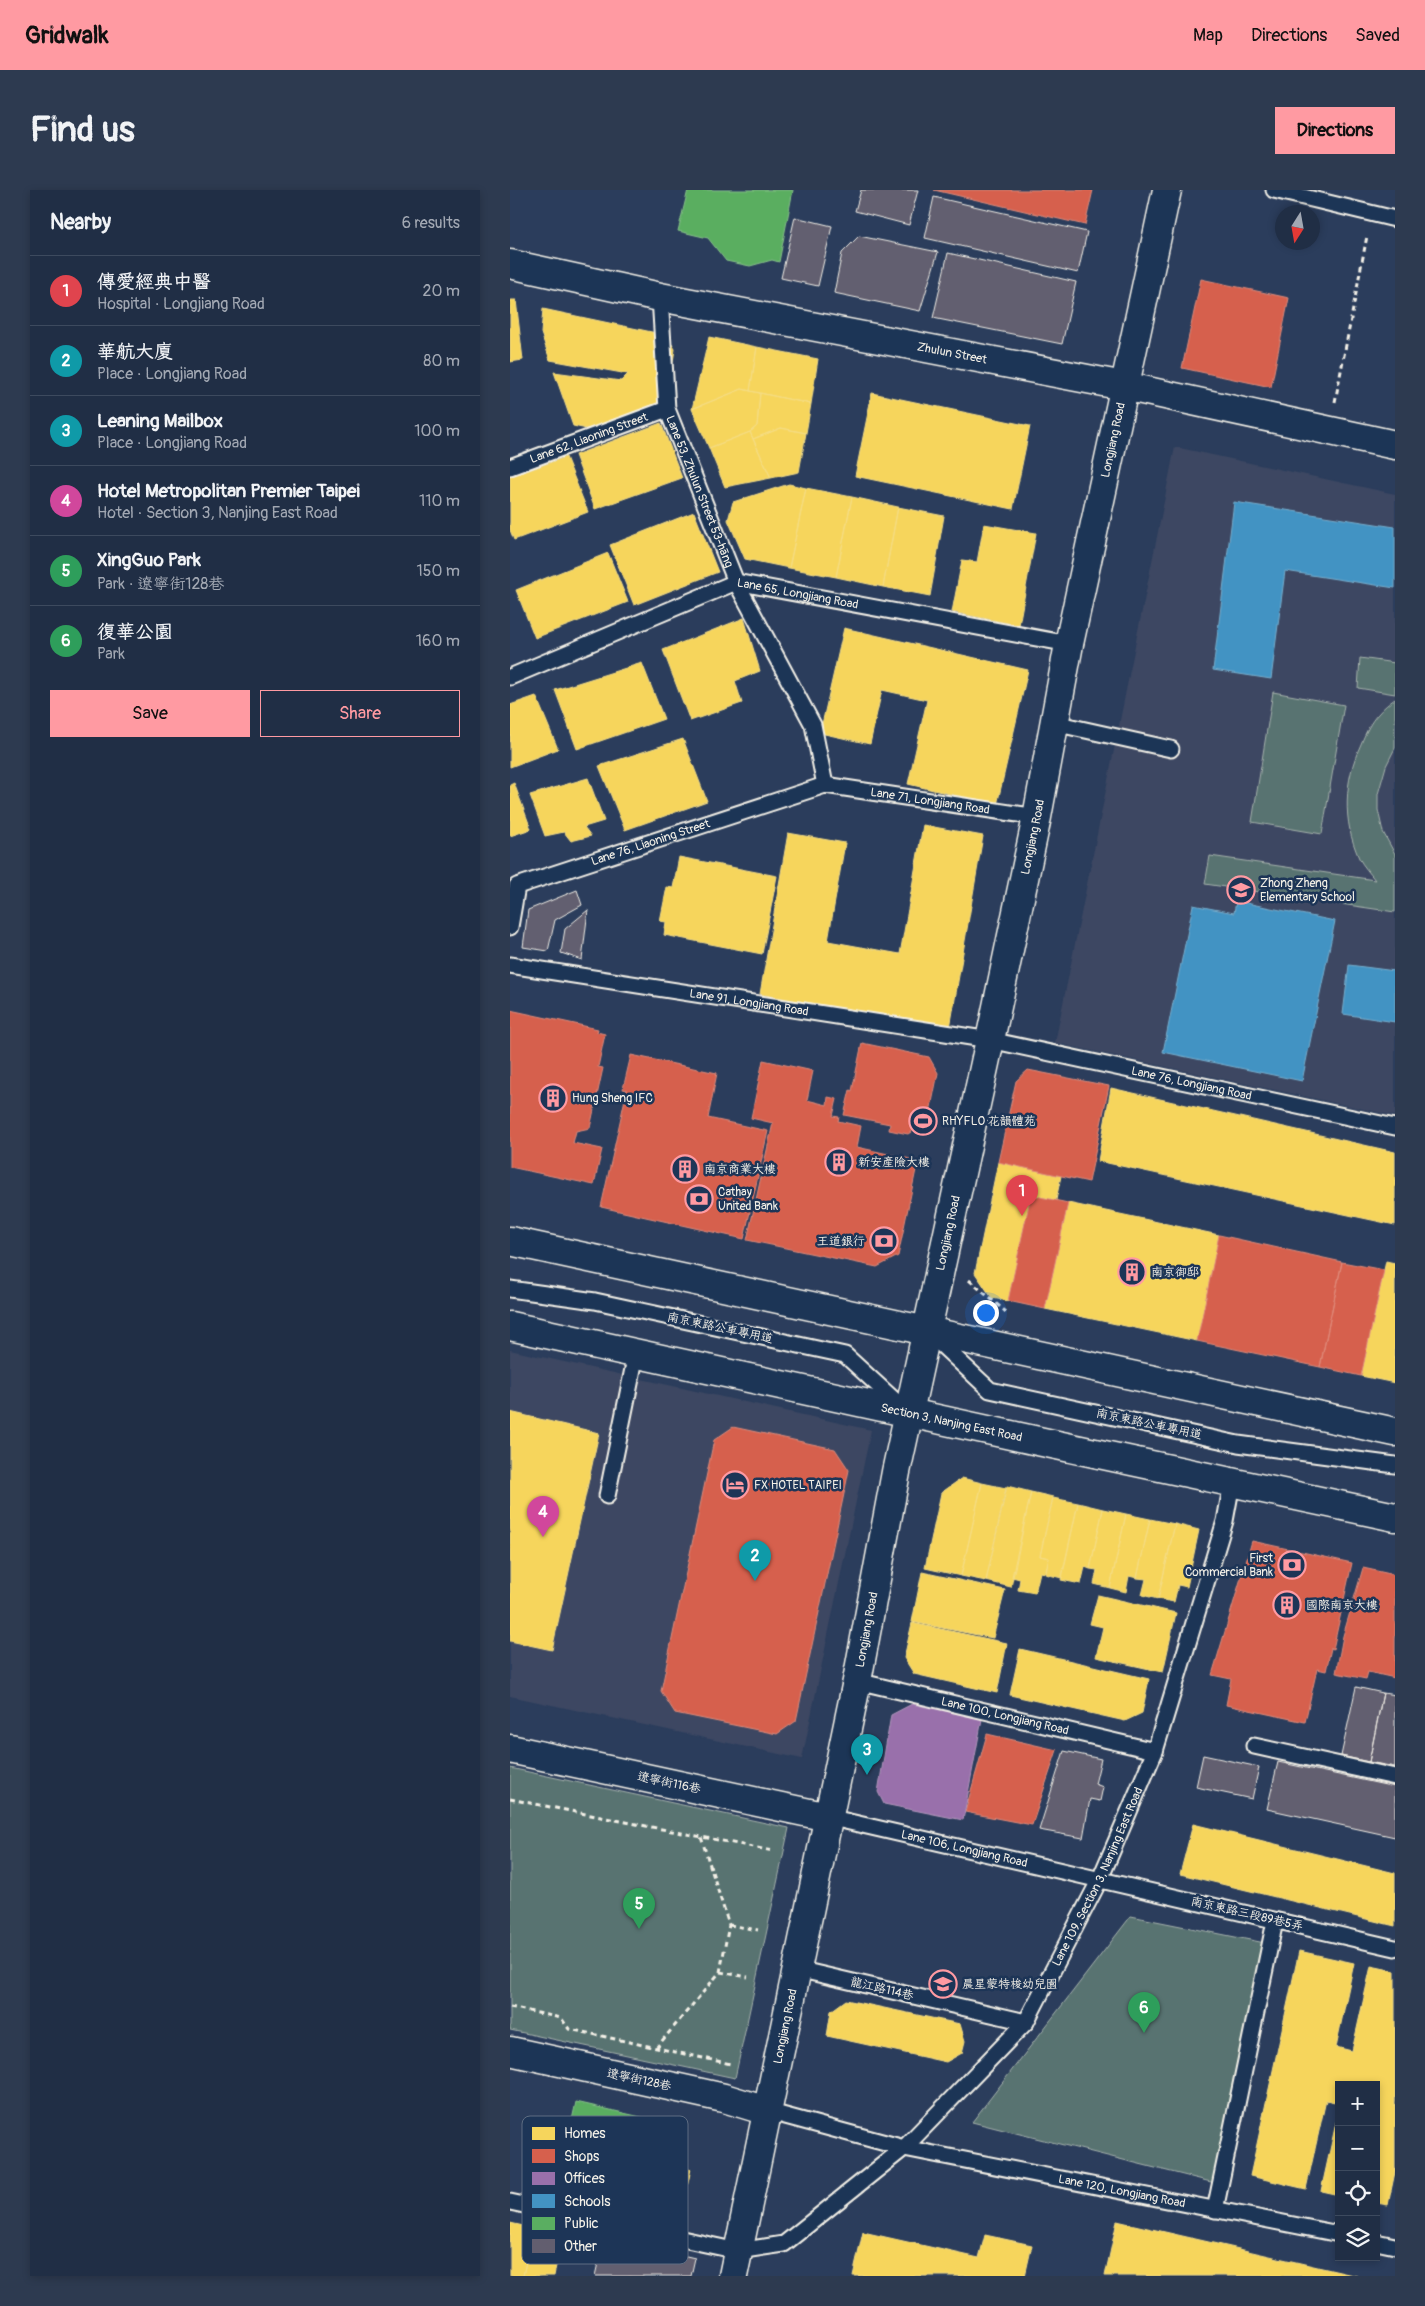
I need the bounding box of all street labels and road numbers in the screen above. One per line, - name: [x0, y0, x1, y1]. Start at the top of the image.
- street label: Zhulun Street: [916, 339, 988, 367]
- street label: Longjiang Road: [1098, 401, 1128, 479]
- street label: Lane 62, Liaoning Street: [528, 409, 650, 466]
- street label: Lane 53, Zhulun Street 53-hāng: [663, 413, 737, 570]
- street label: Lane 65, Longjiang Road: [736, 575, 860, 612]
- street label: Lane 71, Longjiang Road: [869, 784, 991, 817]
- street label: Longjiang Road: [1018, 798, 1048, 876]
- street label: Lane 76, Liaoning Street: [589, 816, 712, 869]
- street label: Lane 91, Longjiang Road: [688, 986, 810, 1019]
- street label: Lane 76, Longjiang Road: [1130, 1063, 1253, 1104]
- street label: Longjiang Road: [933, 1194, 963, 1272]
- street label: 南京東路公車專用道: [666, 1309, 774, 1347]
- street label: Section 3, Nanjing East Road: [880, 1400, 1024, 1445]
- street label: 南京東路公車專用道: [1095, 1405, 1203, 1443]
- street label: Longjiang Road: [852, 1591, 881, 1669]
- street label: Lane 100, Longjiang Road: [940, 1694, 1070, 1738]
- street label: 遼寧街116巷: [636, 1769, 702, 1797]
- street label: Lane 109, Section 3, Nanjing East Road: [1049, 1785, 1146, 1969]
- street label: Lane 106, Longjiang Road: [900, 1827, 1029, 1870]
- street label: 南京東路三段89巷5弄: [1189, 1894, 1305, 1934]
- street label: 龍江路114巷: [849, 1974, 915, 2004]
- street label: Longjiang Road: [770, 1987, 800, 2065]
- street label: 遼寧街128巷: [605, 2066, 673, 2094]
- street label: Lane 120, Longjiang Road: [1057, 2171, 1187, 2211]

